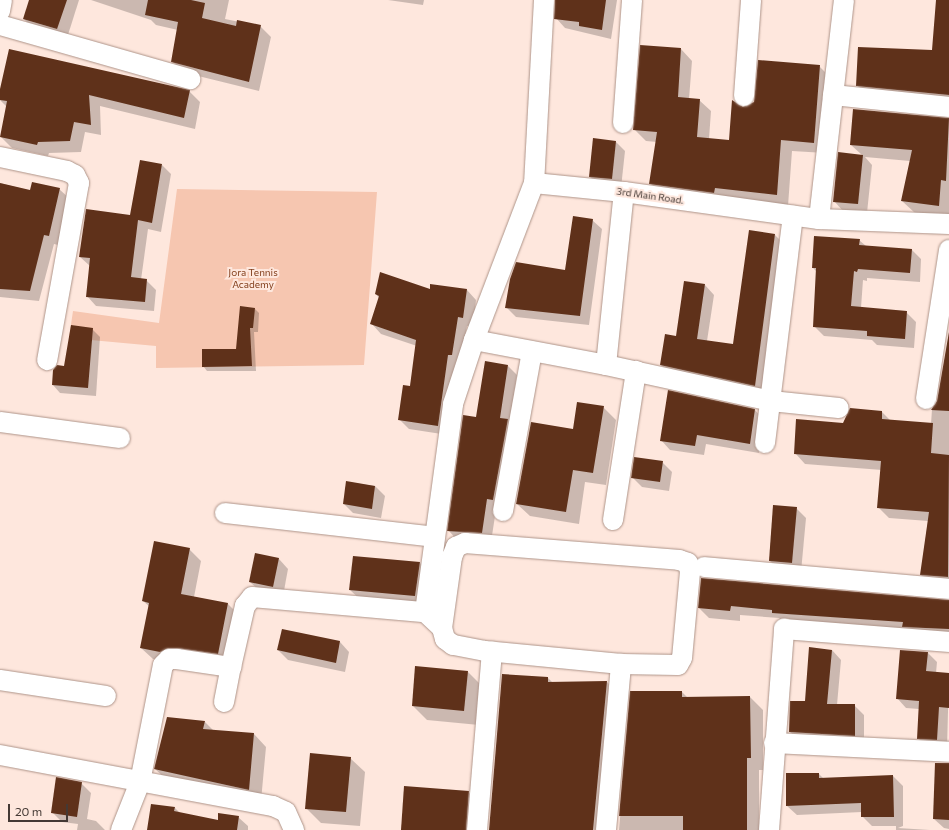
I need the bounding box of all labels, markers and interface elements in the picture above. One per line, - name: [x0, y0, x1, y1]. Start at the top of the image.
- street label: 3rd Main Road.: [616, 185, 684, 207]
- park label: Jora Tennis Academy: [228, 266, 278, 290]
- scale bar: [10, 796, 70, 822]
- text: 20 m: [15, 804, 42, 818]

